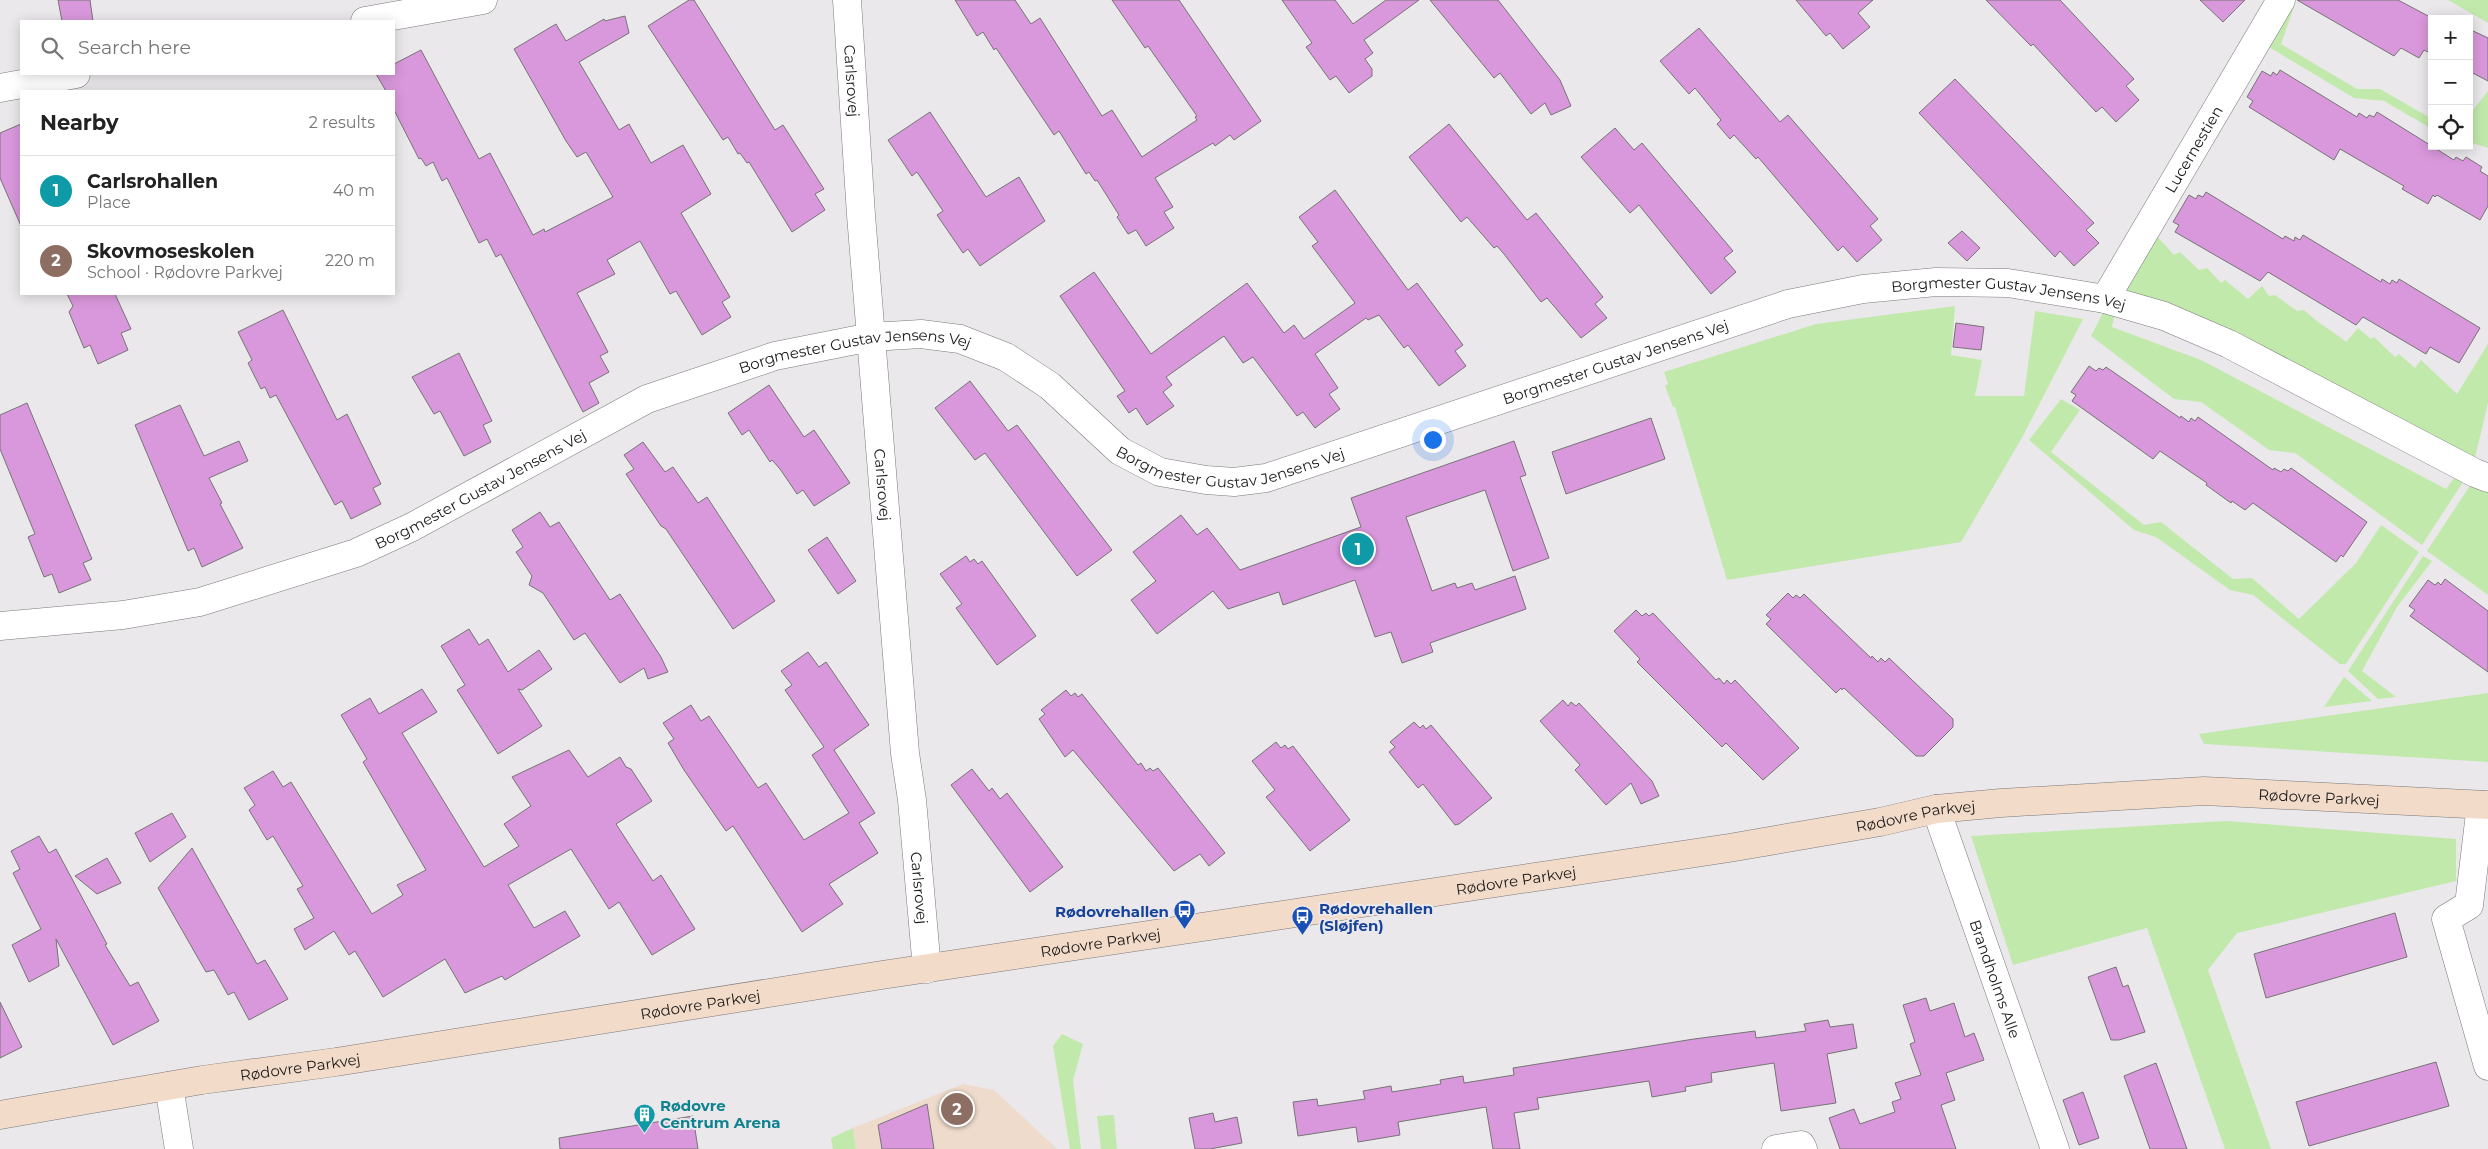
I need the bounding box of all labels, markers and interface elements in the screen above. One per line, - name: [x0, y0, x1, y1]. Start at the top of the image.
- map controls: [2428, 15, 2473, 150]
- button: +: [2428, 15, 2473, 60]
- search box: [20, 20, 395, 75]
- icon: search: [38, 34, 66, 62]
- text: Search here: [78, 36, 191, 59]
- street label: Carlsrovej: [840, 44, 864, 118]
- button: −: [2428, 60, 2473, 105]
- street label: Lucernestien: [2160, 102, 2226, 196]
- button: locate: [2428, 105, 2473, 150]
- text: Nearby: [40, 110, 119, 135]
- text: 2 results: [309, 113, 375, 132]
- text: Carlsrohallen: [87, 170, 218, 193]
- text: 1: [53, 181, 59, 200]
- text: 40 m: [333, 181, 375, 200]
- text: Place: [87, 193, 131, 212]
- text: Skovmoseskolen: [87, 240, 255, 263]
- text: 2: [51, 251, 61, 270]
- text: 220 m: [325, 251, 375, 270]
- text: School · Rødovre Parkvej: [87, 263, 283, 282]
- street label: Borgmester Gustav Jensens Vej: [1890, 272, 2128, 314]
- street label: Borgmester Gustav Jensens Vej: [1500, 315, 1731, 408]
- street label: Borgmester Gustav Jensens Vej: [736, 324, 974, 377]
- street label: Borgmester Gustav Jensens Vej: [371, 425, 589, 553]
- your location: [1420, 427, 1446, 453]
- street label: Borgmester Gustav Jensens Vej: [1114, 436, 1350, 458]
- text: Borgmester Gustav Jensens Vej: [1113, 441, 1347, 491]
- street label: Carlsrovej: [871, 448, 895, 522]
- pin: 1: [1342, 530, 1374, 568]
- street label: Rødovre Parkvej: [2258, 784, 2380, 809]
- street label: Rødovre Parkvej: [1854, 796, 1976, 836]
- street label: Carlsrovej: [907, 851, 932, 925]
- street label: Rødovre Parkvej: [1454, 862, 1577, 898]
- bus stop icon: Rødovrehallen: [1173, 899, 1197, 930]
- place label: Rødovrehallen (Sløjfen): [1319, 899, 1433, 935]
- place label: Rødovrehallen: [1055, 902, 1169, 921]
- bus stop icon: Rødovrehallen (Sløjfen): [1291, 905, 1315, 936]
- street label: Brandholms Alle: [1966, 917, 2025, 1041]
- street label: Rødovre Parkvej: [1039, 924, 1162, 961]
- street label: Rødovre Parkvej: [639, 985, 762, 1023]
- street label: Rødovre Parkvej: [239, 1049, 362, 1084]
- pin: 2: [941, 1090, 973, 1128]
- place label: Rødovre Centrum Arena: [660, 1096, 781, 1132]
- building icon: Rødovre Centrum Arena: [632, 1102, 656, 1133]

